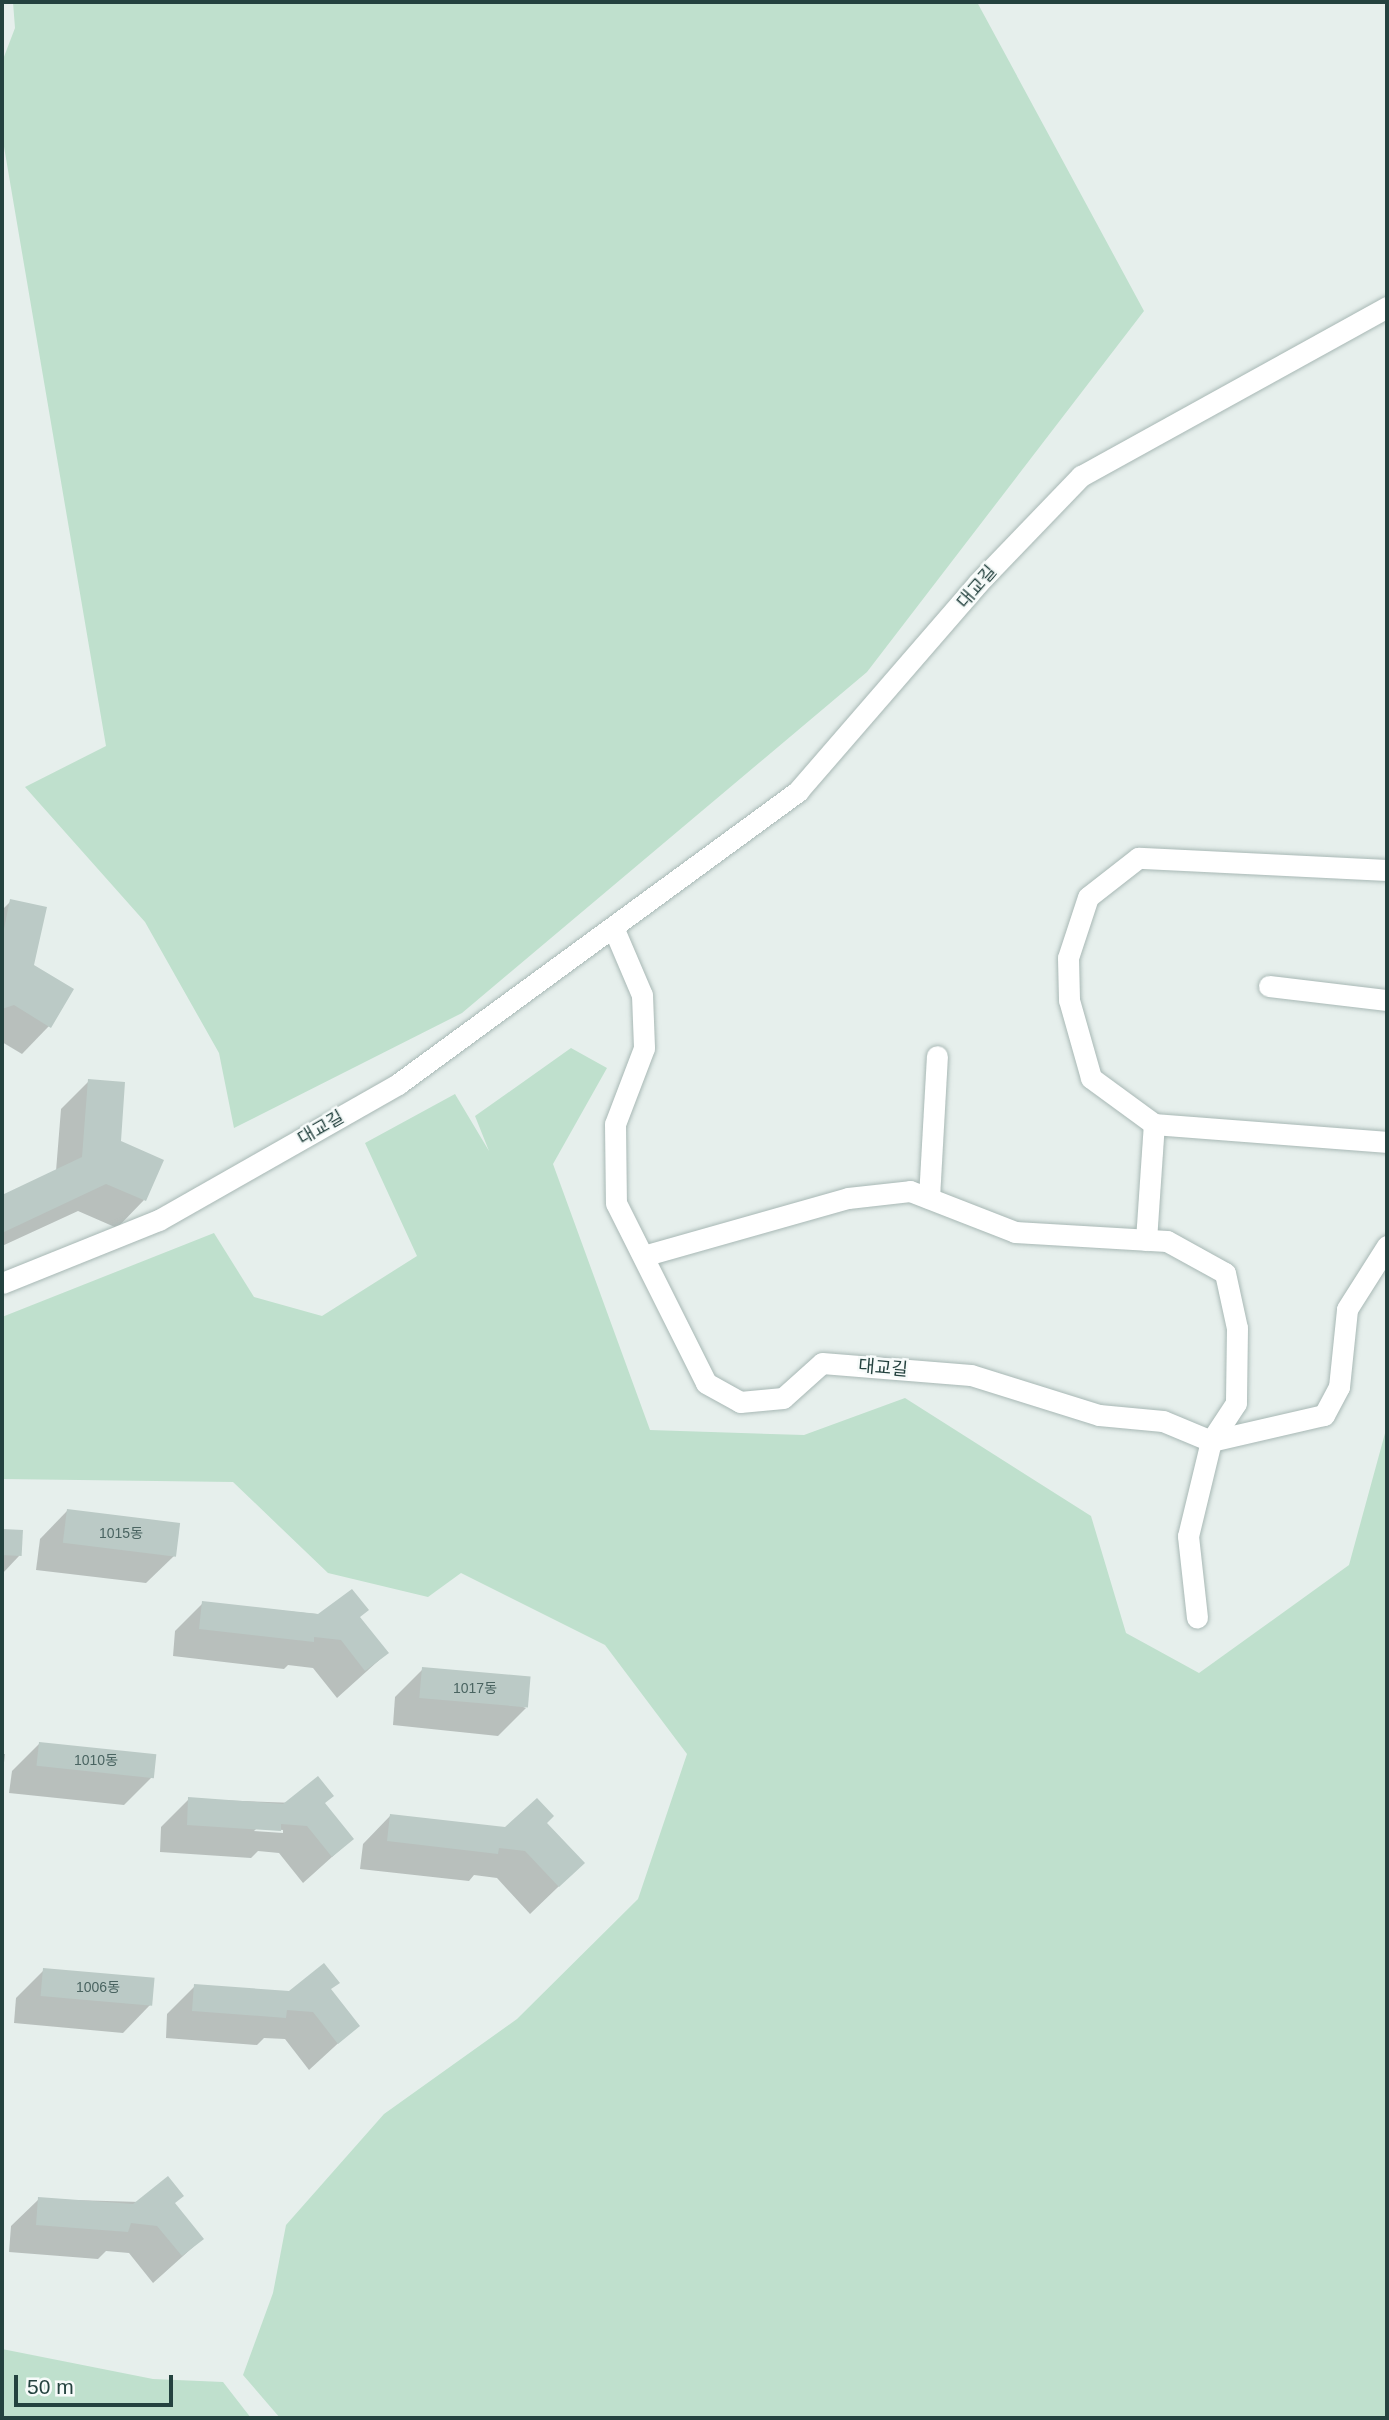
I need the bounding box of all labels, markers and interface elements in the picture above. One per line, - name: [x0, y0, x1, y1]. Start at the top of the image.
- street label: 대교길: [953, 561, 1001, 613]
- street label: 대교길: [294, 1106, 348, 1150]
- street label: 대교길: [857, 1355, 909, 1381]
- house number: 1015동: [99, 1525, 143, 1541]
- house number: 1017동: [453, 1680, 497, 1696]
- house number: 1010동: [74, 1752, 118, 1768]
- house number: 1006동: [76, 1979, 120, 1995]
- scale bar: [18, 2360, 177, 2404]
- text: 50 m: [27, 2375, 74, 2398]

